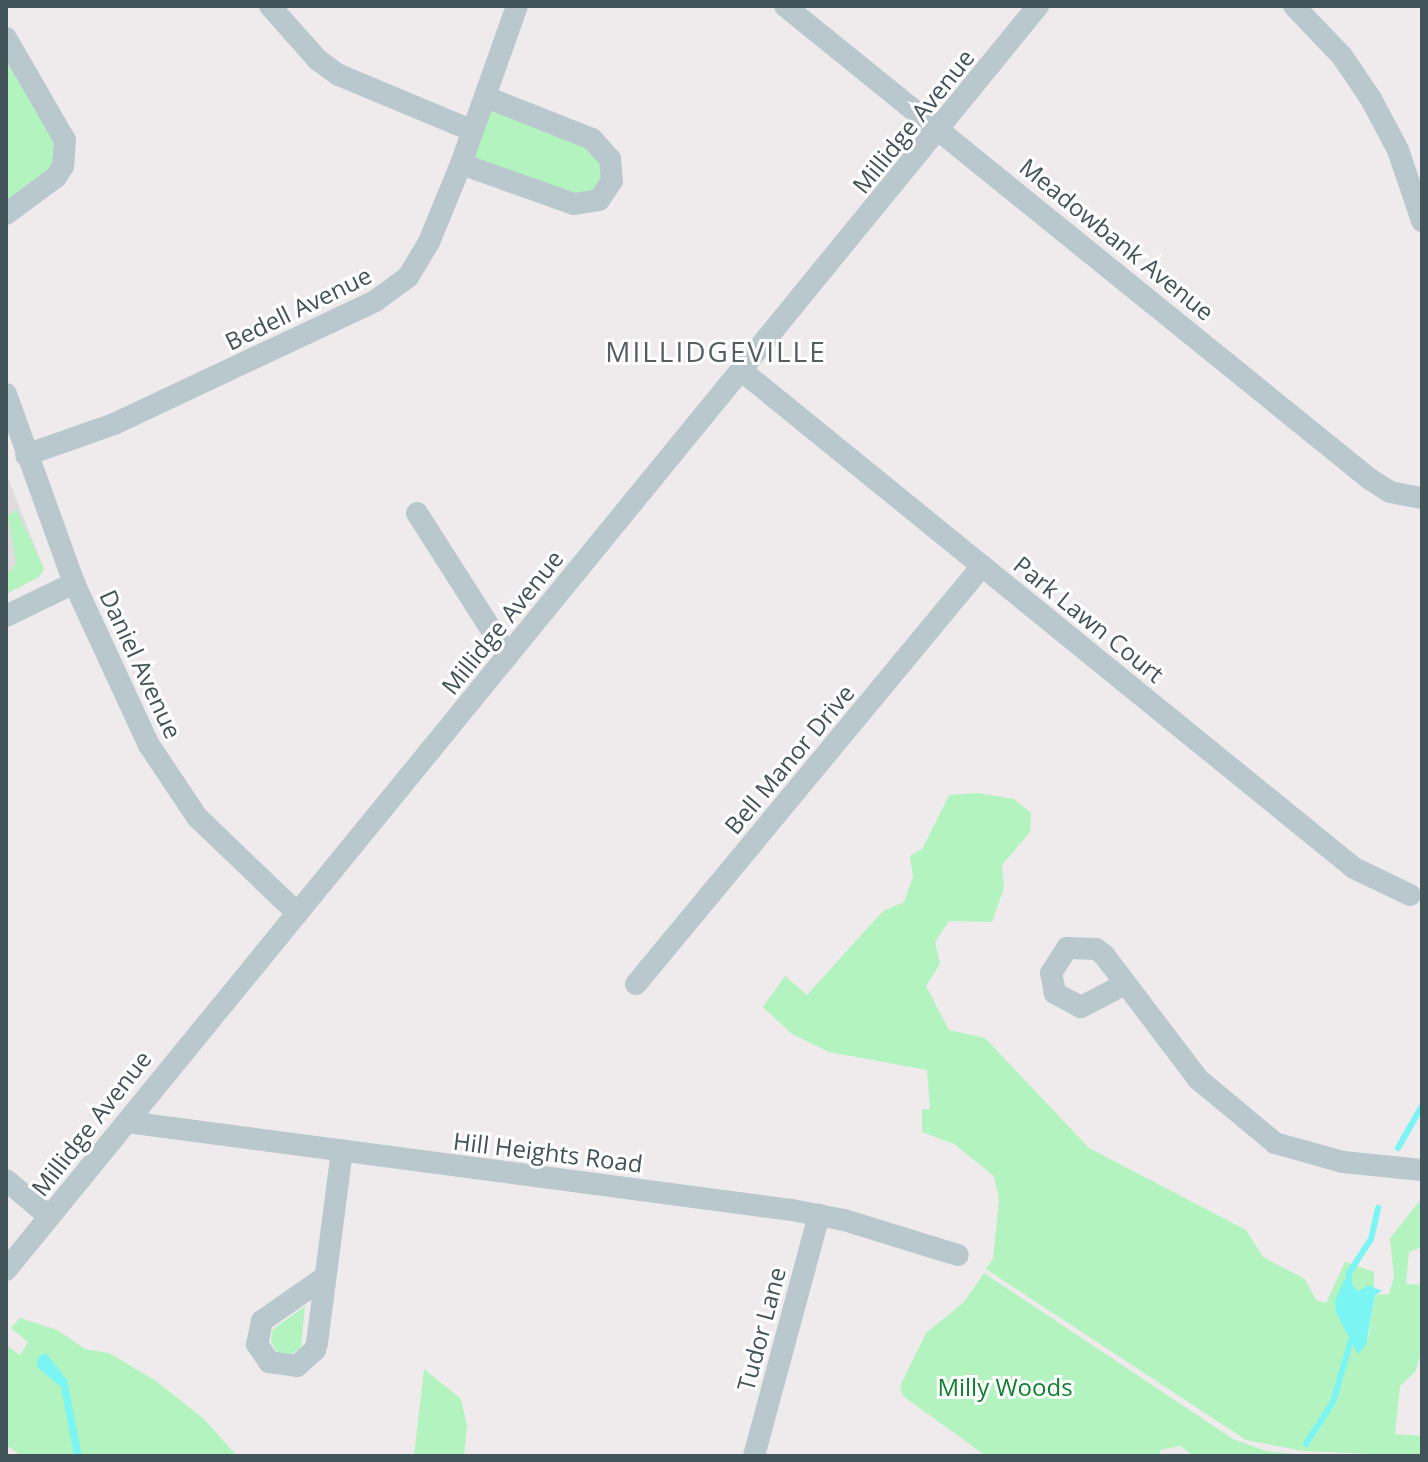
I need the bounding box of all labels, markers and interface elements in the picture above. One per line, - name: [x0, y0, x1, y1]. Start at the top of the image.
- street label: Millidge Avenue: [846, 43, 980, 199]
- street label: Meadowbank Avenue: [1014, 152, 1220, 326]
- street label: Bedell Avenue: [220, 260, 376, 356]
- district label: MILLIDGEVILLE: [605, 334, 827, 368]
- street label: Millidge Avenue: [435, 544, 569, 700]
- street label: Park Lawn Court: [1008, 550, 1170, 688]
- street label: Daniel Avenue: [94, 585, 188, 743]
- street label: Bell Manor Drive: [718, 678, 860, 840]
- street label: Millidge Avenue: [25, 1044, 157, 1202]
- street label: Hill Heights Road: [452, 1126, 644, 1178]
- street label: Tudor Lane: [731, 1264, 791, 1394]
- park label: Milly Woods: [937, 1373, 1073, 1401]

